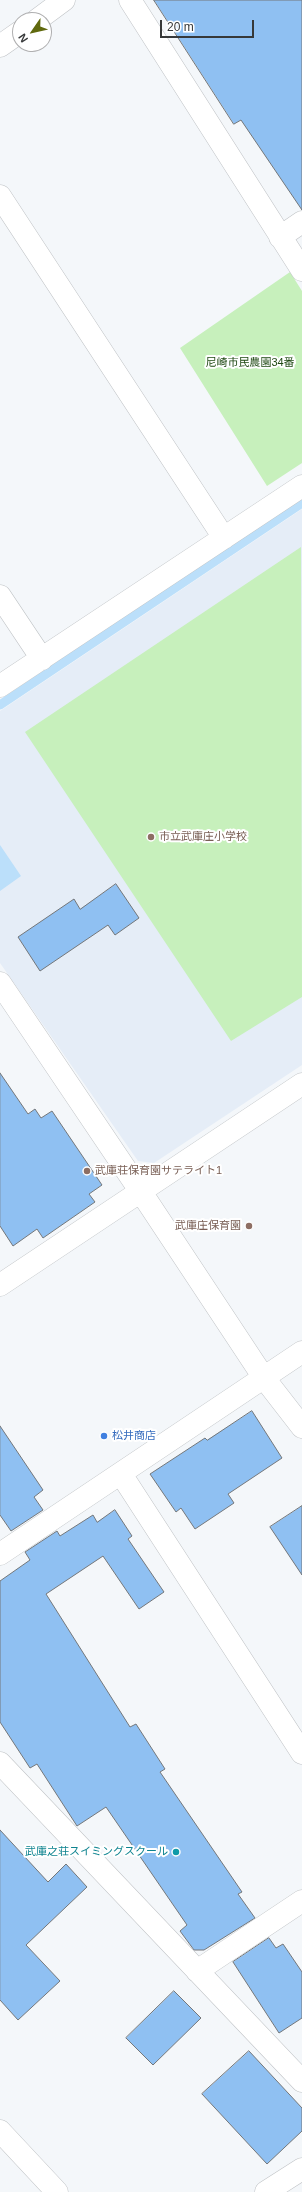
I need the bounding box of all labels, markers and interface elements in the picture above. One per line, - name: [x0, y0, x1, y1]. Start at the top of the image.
- north arrow: [12, 12, 52, 52]
- scale bar: [162, 12, 256, 38]
- text: 20 m: [167, 20, 194, 34]
- text: N: [16, 32, 30, 45]
- park label: 尼崎市民農園34番: [205, 356, 295, 370]
- place label: 市立武庫庄小学校: [159, 830, 247, 844]
- marker: 市立武庫庄小学校: [146, 832, 156, 842]
- place label: 武庫荘保育園サテライト1: [95, 1164, 222, 1178]
- marker: 武庫荘保育園サテライト1: [82, 1166, 92, 1176]
- place label: 武庫庄保育園: [175, 1219, 241, 1233]
- marker: 武庫庄保育園: [244, 1221, 254, 1231]
- place label: 松井商店: [112, 1429, 156, 1443]
- marker: 松井商店: [99, 1431, 109, 1441]
- place label: 武庫之荘スイミングスクール: [25, 1845, 168, 1859]
- marker: 武庫之荘スイミングスクール: [171, 1847, 181, 1857]

